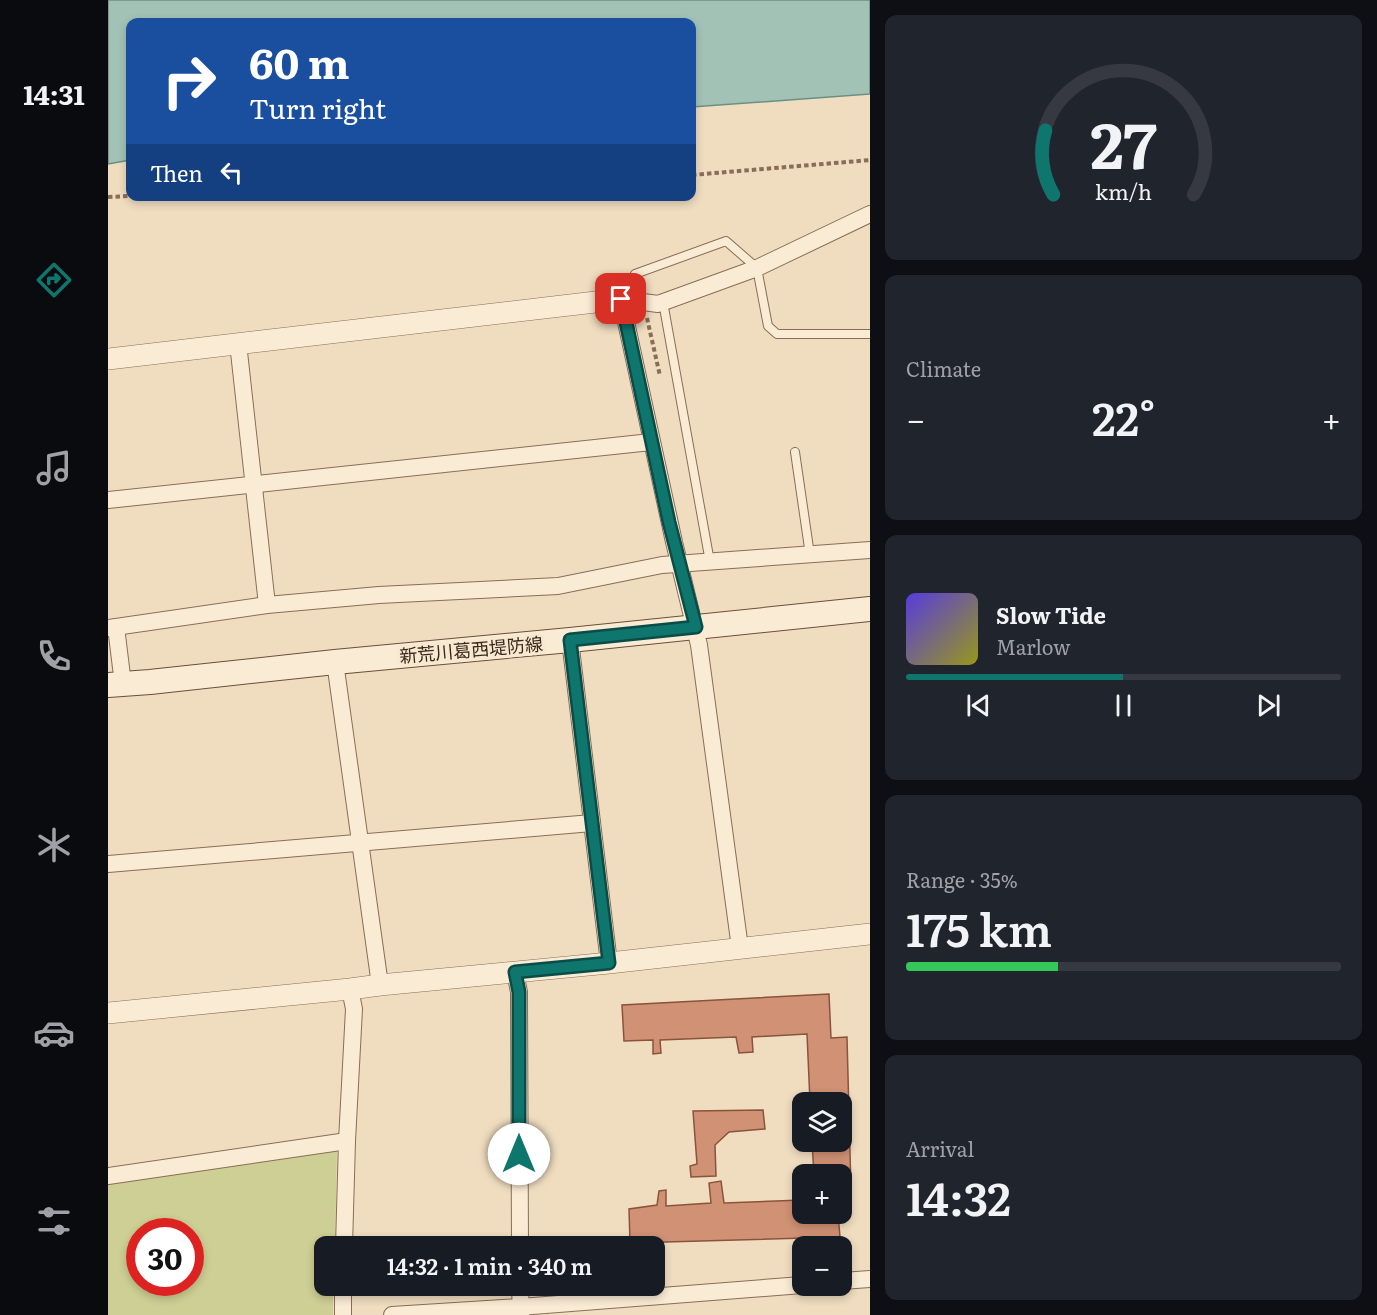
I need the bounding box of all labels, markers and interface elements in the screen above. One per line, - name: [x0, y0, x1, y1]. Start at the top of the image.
- text: 60 m: [249, 30, 350, 92]
- icon: right: [150, 42, 228, 120]
- text: 14:31: [23, 73, 85, 113]
- text: Turn right: [249, 87, 386, 127]
- text: 27: [1090, 96, 1157, 188]
- text: Then: [150, 156, 203, 189]
- icon: left: [215, 156, 248, 189]
- text: km/h: [1095, 175, 1152, 207]
- icon: directions: [33, 259, 75, 301]
- pin: [595, 273, 646, 324]
- icon: arrive: [604, 282, 637, 315]
- text: Climate: [906, 353, 981, 383]
- text: 22°: [1092, 383, 1155, 450]
- text: −: [906, 393, 925, 442]
- text: +: [1322, 393, 1341, 442]
- icon: music: [33, 447, 75, 489]
- text: Slow Tide: [996, 598, 1106, 631]
- street label: 新荒川葛西堤防線: [398, 629, 544, 669]
- text: Marlow: [996, 631, 1071, 661]
- icon: phone: [33, 635, 75, 677]
- icon: previous: [962, 689, 995, 722]
- icon: pause: [1107, 689, 1140, 722]
- icon: next: [1252, 689, 1285, 722]
- icon: climate: [33, 824, 75, 866]
- text: Range · 35%: [906, 864, 1018, 894]
- text: 175 km: [906, 894, 1052, 961]
- icon: car: [33, 1012, 75, 1054]
- map controls: [792, 1092, 852, 1296]
- button: layers: [792, 1092, 852, 1152]
- position arrow: [487, 1122, 551, 1186]
- text: Arrival: [906, 1133, 974, 1163]
- text: 14:32: [906, 1163, 1011, 1230]
- button: +: [792, 1164, 852, 1224]
- icon: filters: [33, 1200, 75, 1242]
- speed limit sign: 30: [126, 1218, 204, 1296]
- button: −: [792, 1236, 852, 1296]
- text: 14:32 · 1 min · 340 m: [387, 1249, 592, 1282]

